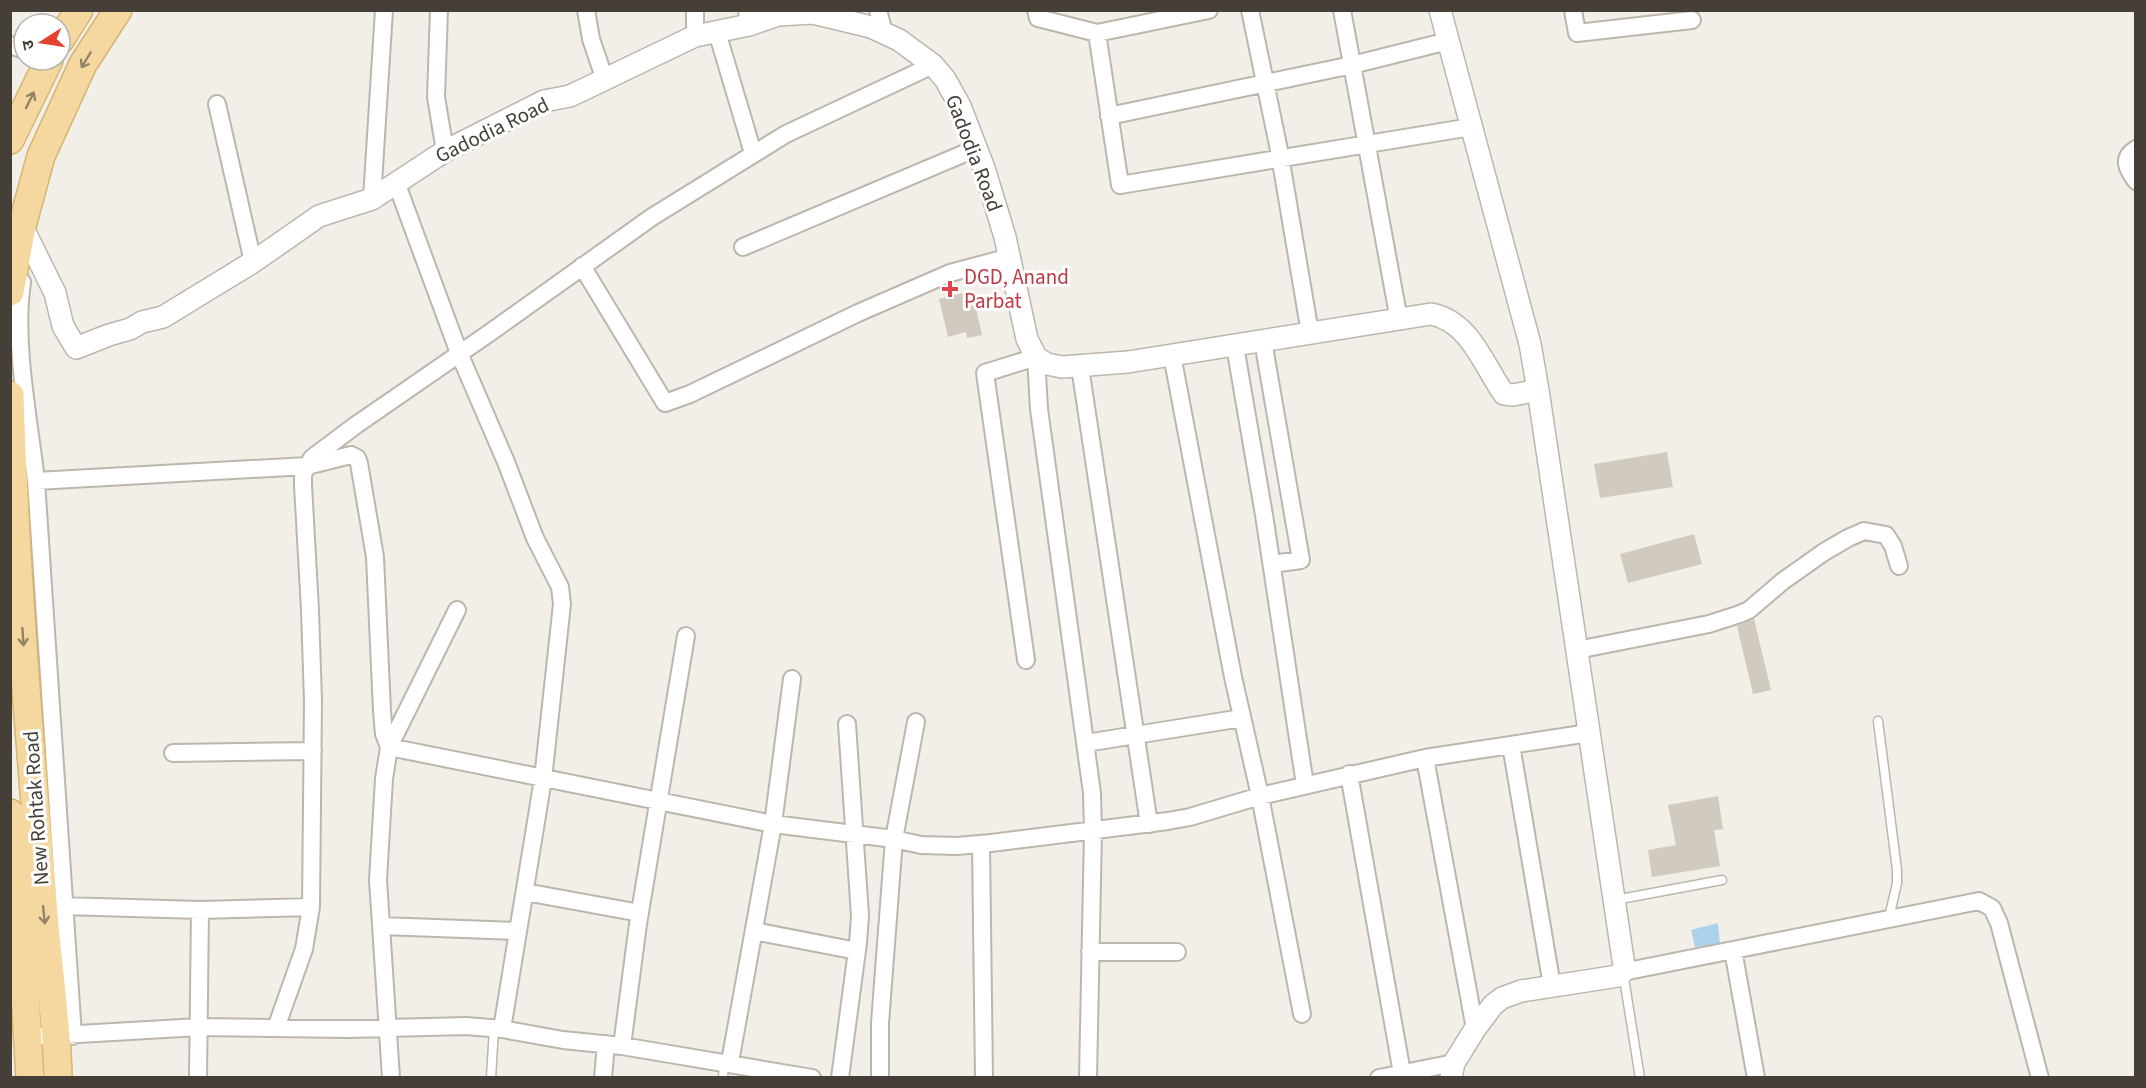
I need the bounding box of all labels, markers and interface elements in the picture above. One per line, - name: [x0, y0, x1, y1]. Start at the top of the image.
- north arrow: [12, 12, 72, 72]
- text: उ: [16, 37, 40, 52]
- one-way arrow: [80, 51, 92, 68]
- street label: Gadodia Road: [430, 90, 554, 170]
- street label: Gadodia Road: [938, 90, 1010, 216]
- one-way arrow: [24, 91, 36, 109]
- place label: DGD, Anand Parbat: [964, 262, 1069, 316]
- marker: DGD, Anand Parbat: [941, 280, 959, 298]
- one-way arrow: [18, 627, 29, 647]
- street label: New Rohtak Road: [16, 730, 56, 886]
- one-way arrow: [39, 905, 50, 925]

